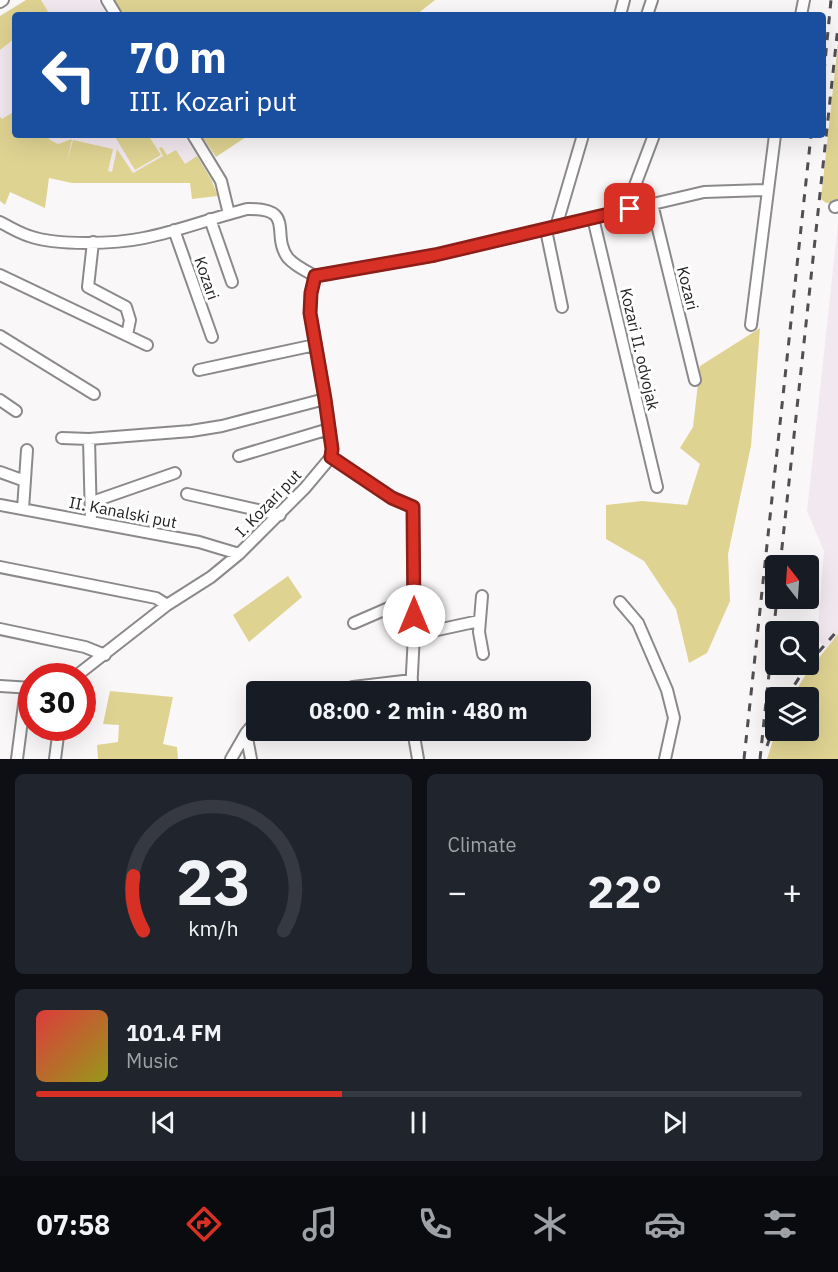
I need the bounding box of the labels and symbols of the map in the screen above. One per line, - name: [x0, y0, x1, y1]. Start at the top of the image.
- pin: [604, 183, 655, 234]
- street label: Kozari: [190, 254, 224, 302]
- street label: Kozari: [673, 264, 703, 312]
- street label: Kozari II. odvojak: [616, 286, 664, 413]
- street label: I. Kozari put: [231, 465, 305, 541]
- street label: II. Kanalski put: [67, 492, 179, 532]
- north arrow: [765, 555, 819, 609]
- position arrow: [382, 584, 446, 648]
- speed limit sign: 30: [18, 663, 96, 741]

